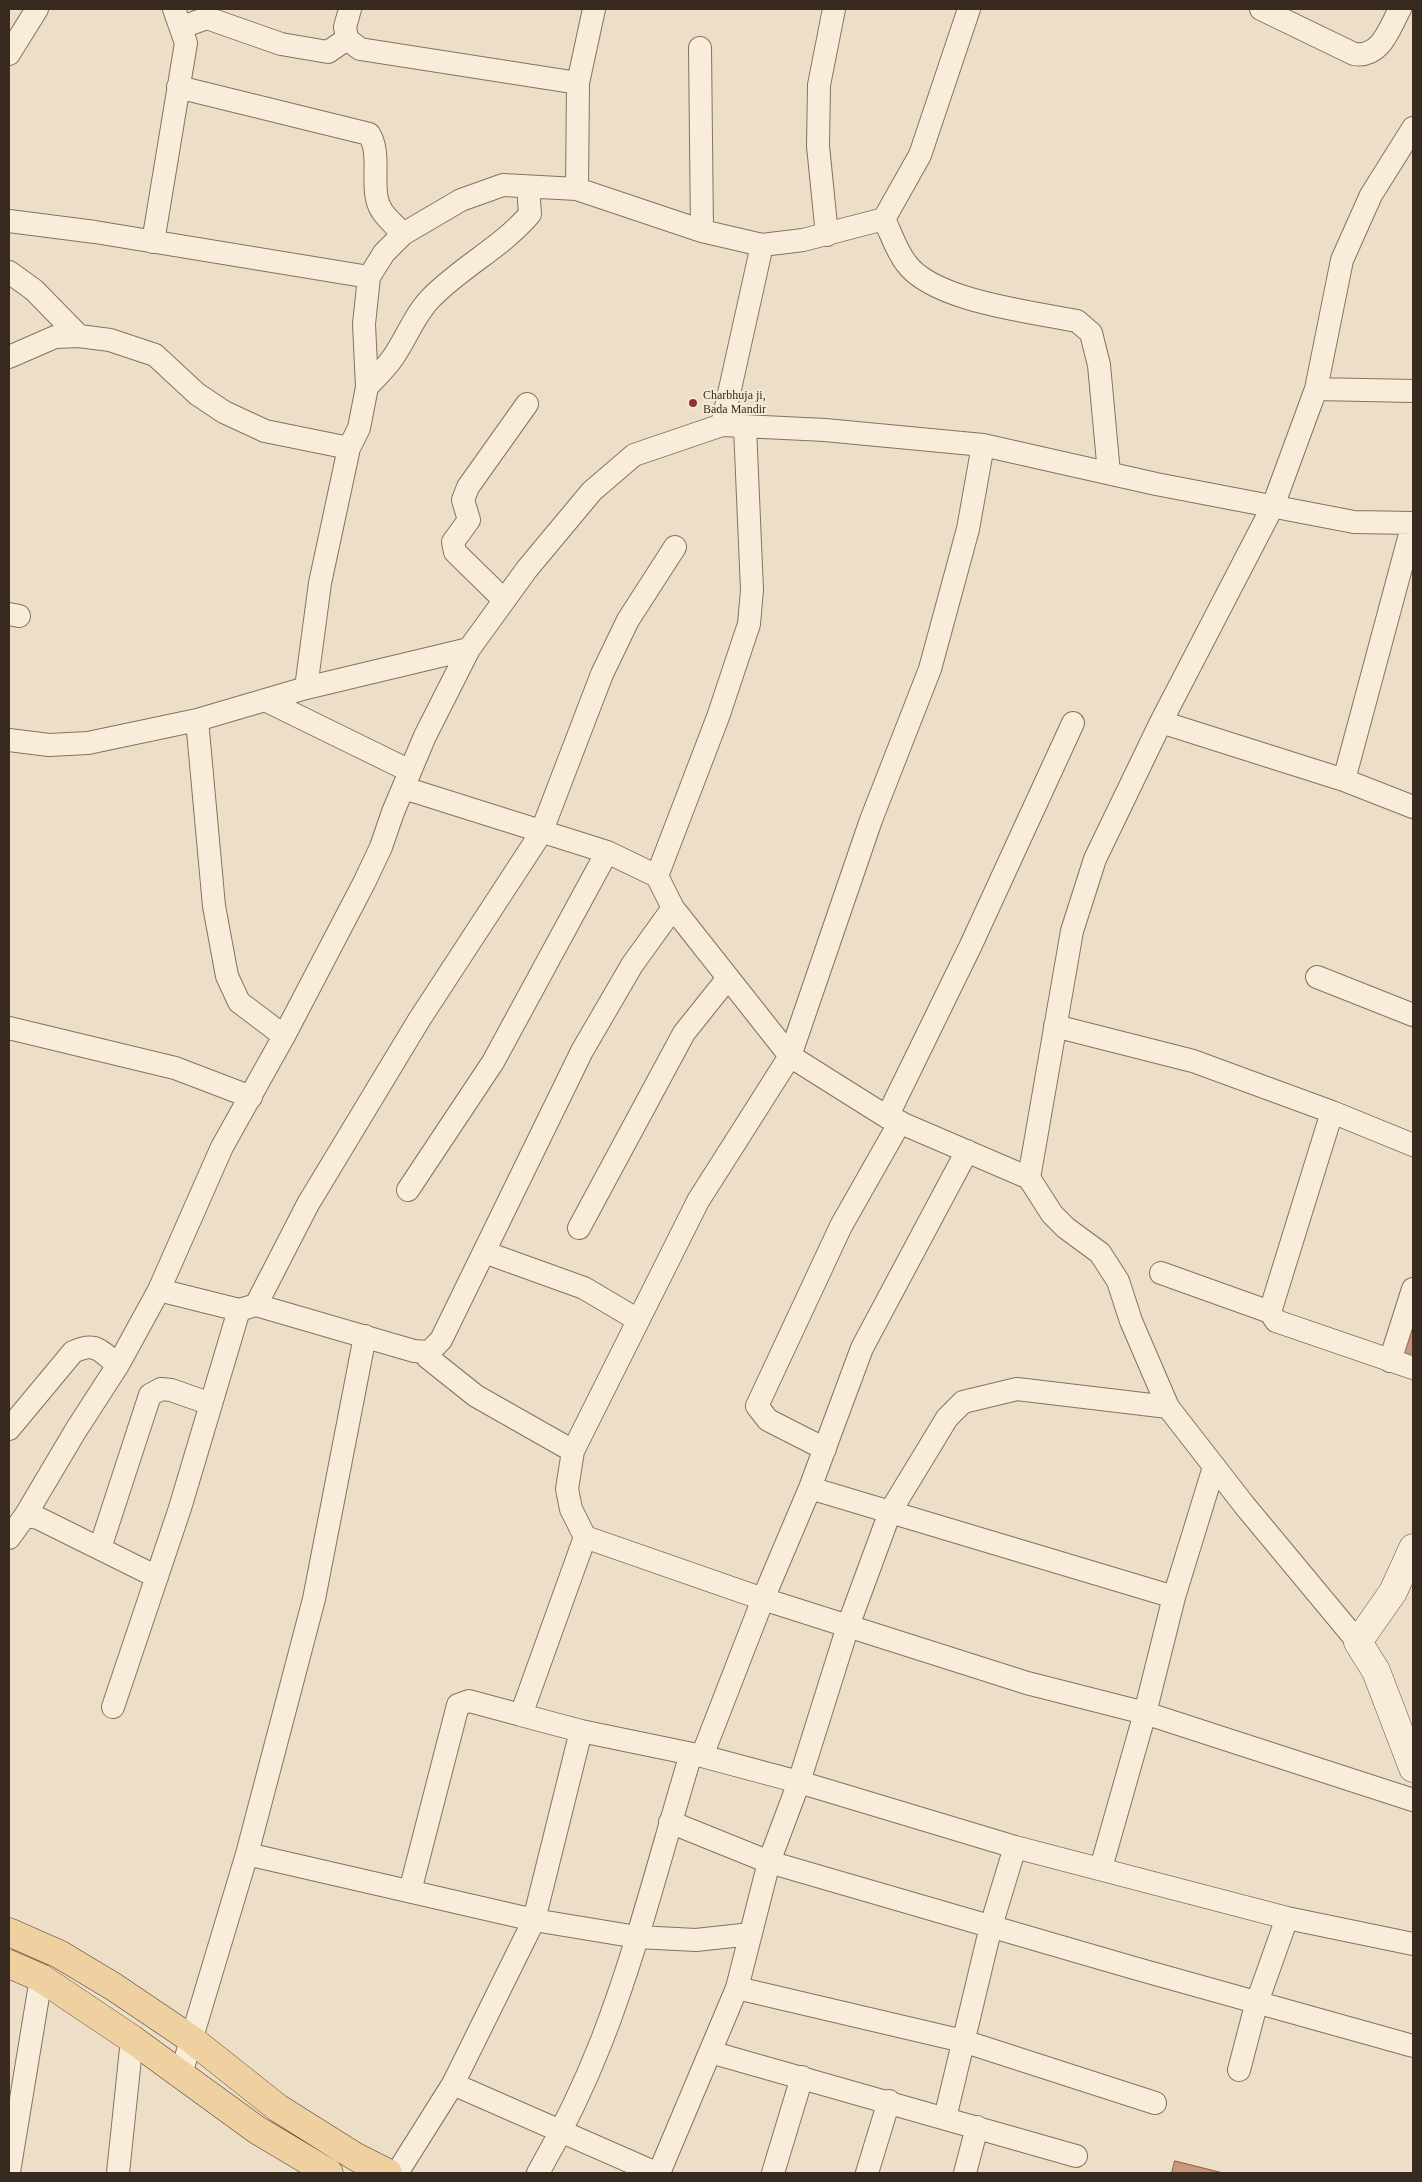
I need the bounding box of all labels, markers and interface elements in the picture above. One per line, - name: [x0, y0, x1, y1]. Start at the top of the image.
- place label: Charbhuja ji, Bada Mandir: [703, 389, 766, 417]
- marker: Charbhuja ji, Bada Mandir: [687, 397, 699, 409]

